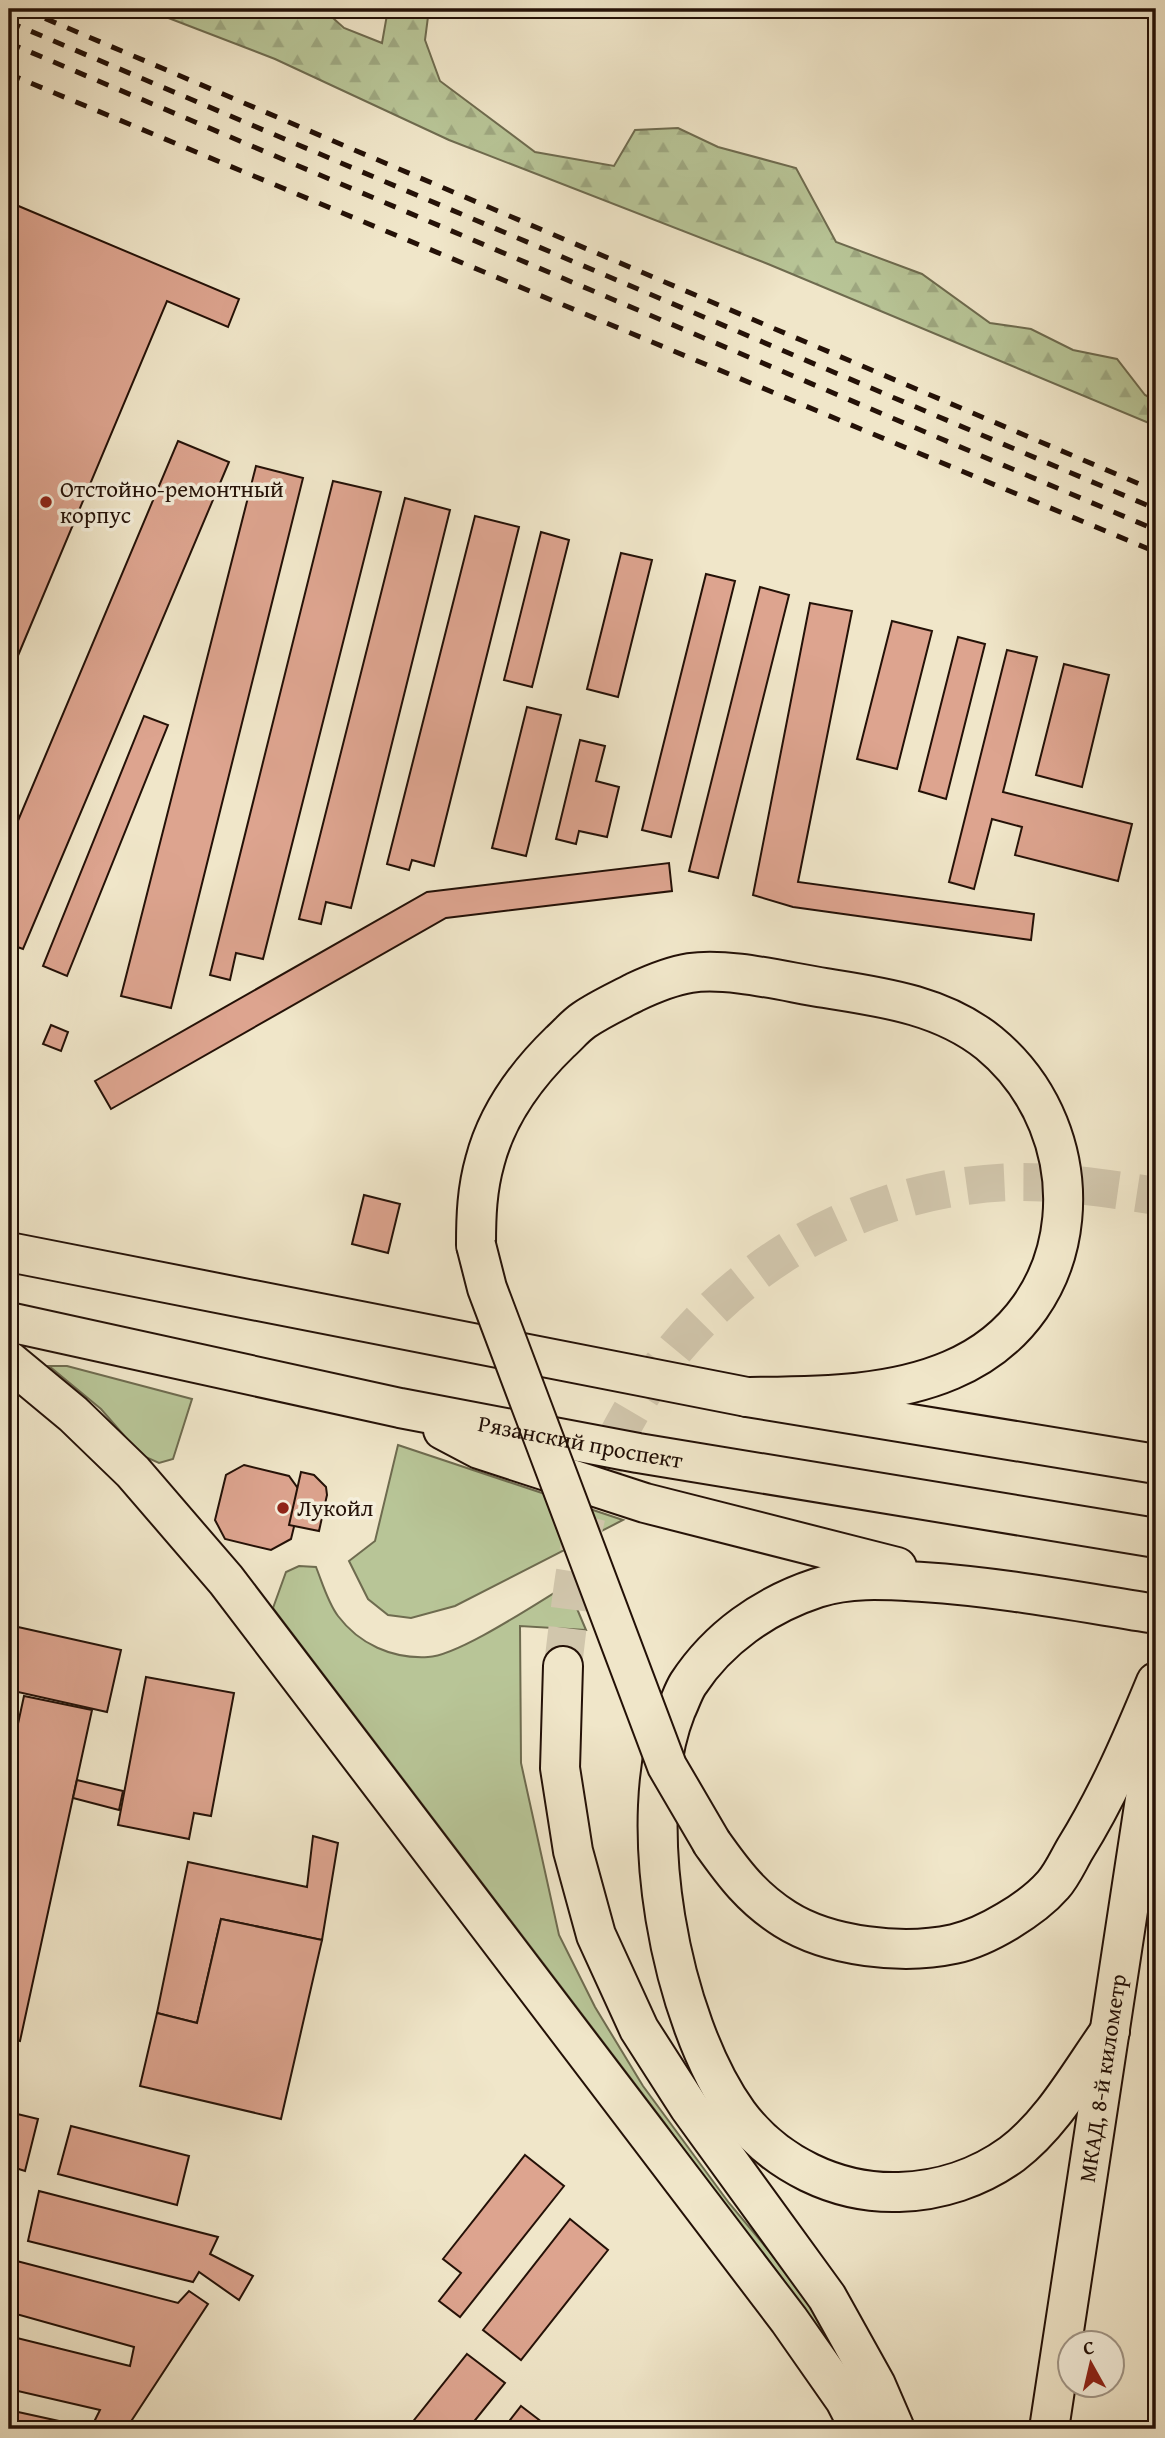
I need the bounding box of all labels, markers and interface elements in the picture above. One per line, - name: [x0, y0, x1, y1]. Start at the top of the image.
- place label: Отстойно-ремонтный корпус: [60, 472, 284, 531]
- marker: Отстойно-ремонтный корпус: [38, 494, 54, 510]
- street label: Рязанский проспект: [476, 1406, 685, 1476]
- place label: Лукойл: [297, 1491, 374, 1524]
- marker: Лукойл: [275, 1500, 291, 1516]
- street label: МКАД, 8-й километр: [1070, 1972, 1134, 2184]
- north arrow: [1056, 2330, 1126, 2400]
- text: С: [1081, 2333, 1096, 2362]

